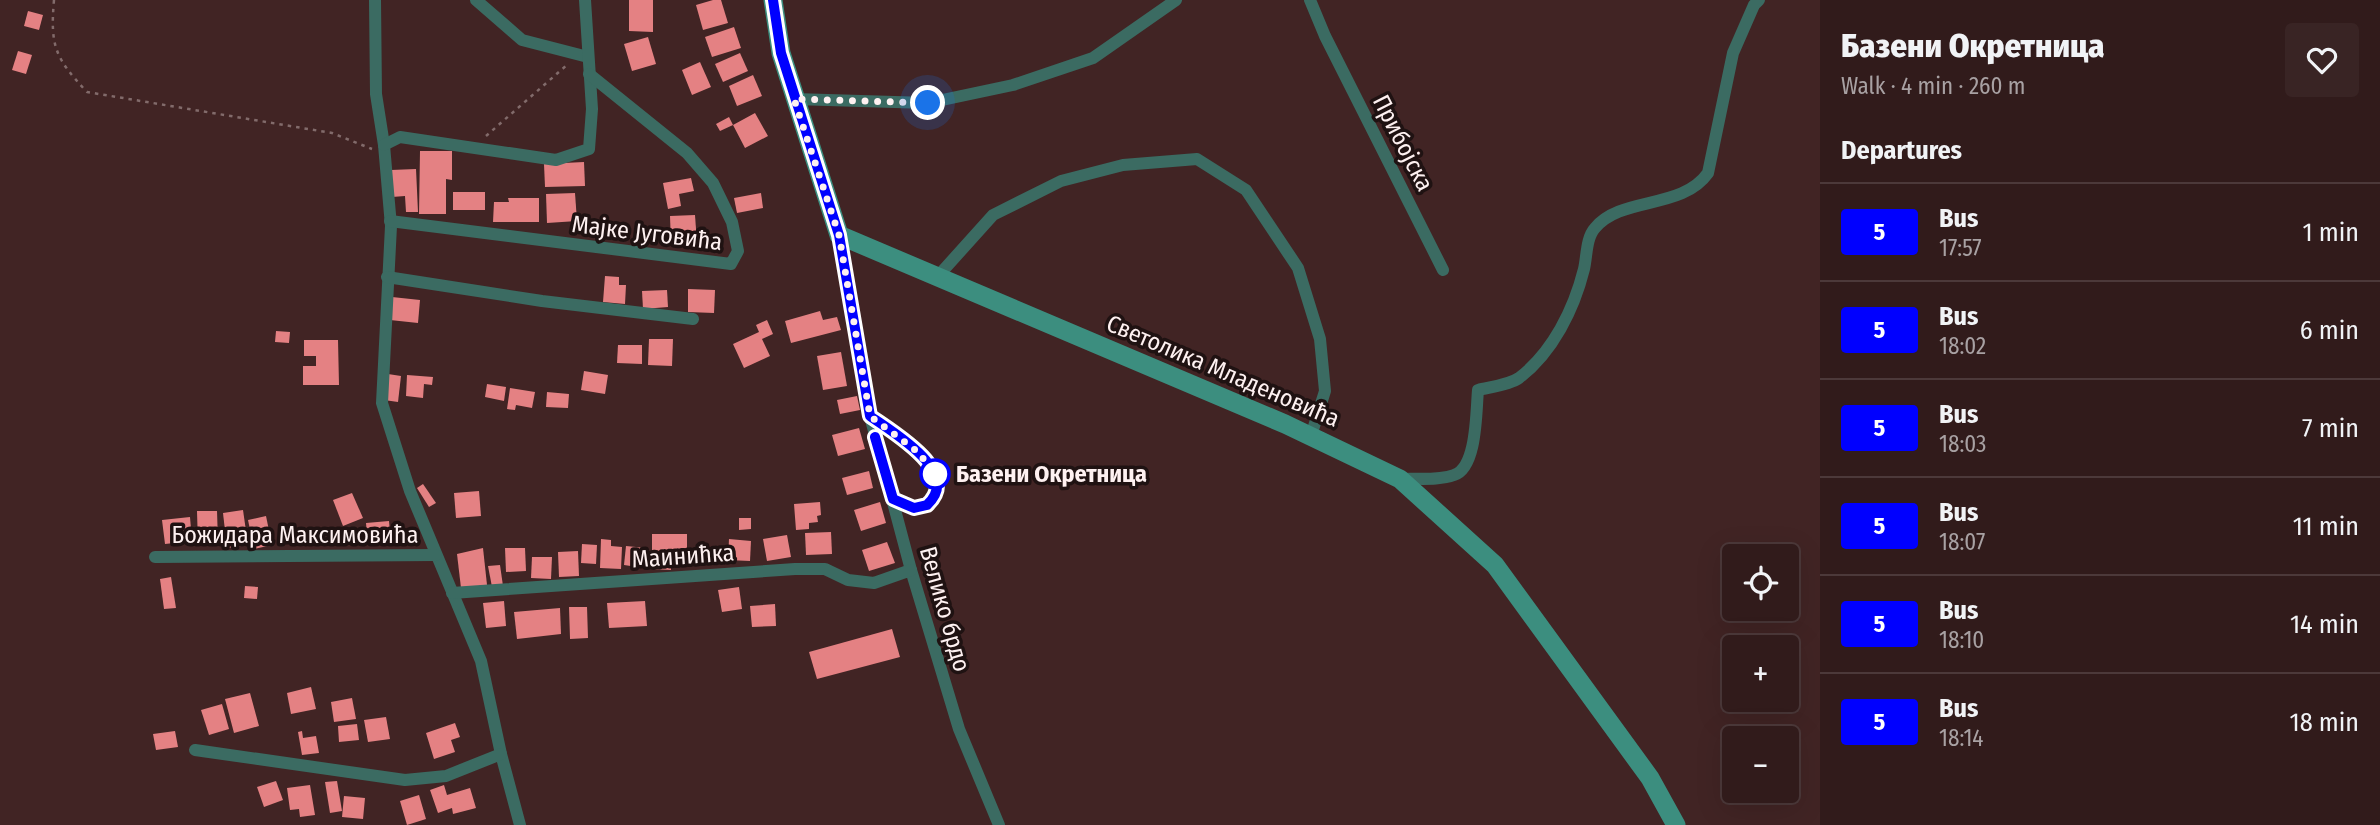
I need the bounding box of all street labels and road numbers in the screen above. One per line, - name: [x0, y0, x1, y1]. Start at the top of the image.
- street label: Прибојска: [1367, 90, 1439, 196]
- street label: Мајке Југовића: [570, 210, 724, 256]
- street label: Светолика Младеновића: [1102, 309, 1344, 433]
- street label: Божидара Максимовића: [172, 521, 418, 549]
- street label: Маинићка: [631, 538, 735, 574]
- street label: Велико брдо: [914, 543, 976, 675]

